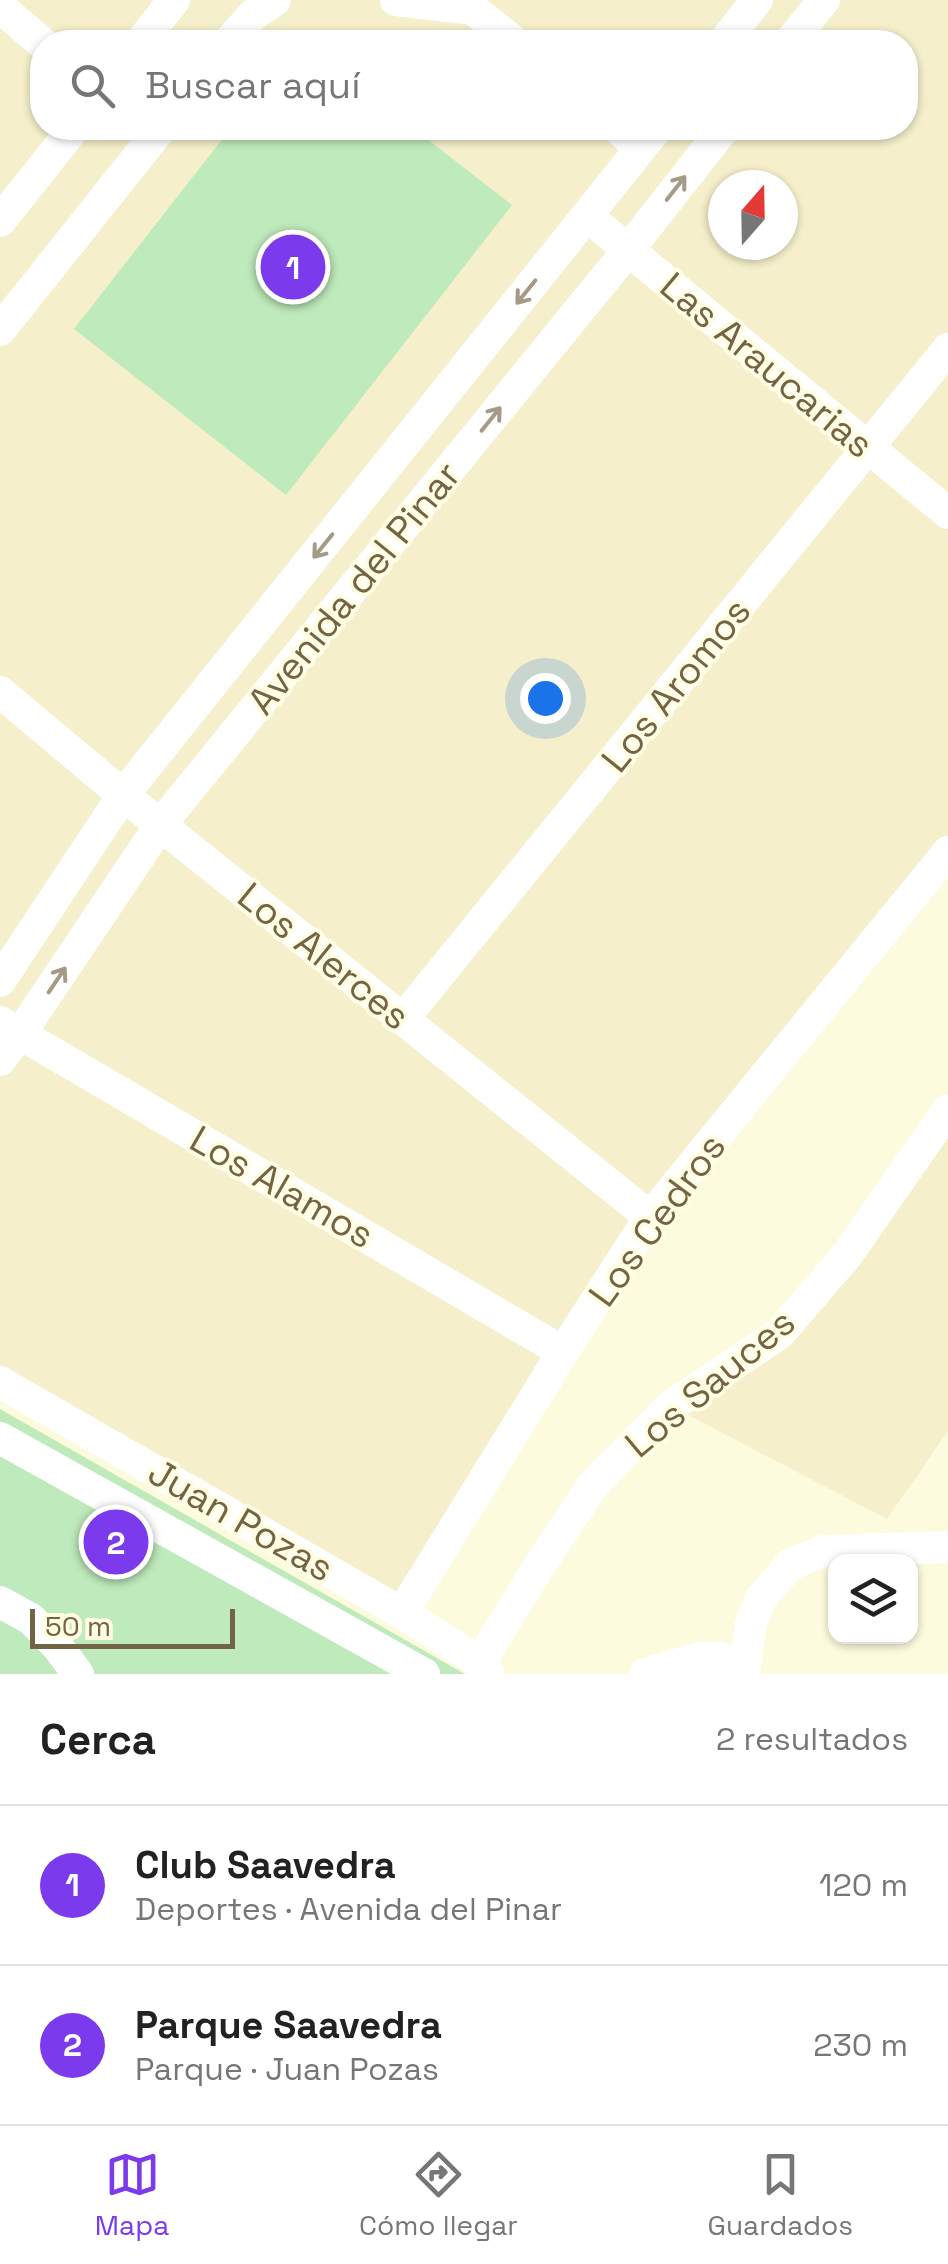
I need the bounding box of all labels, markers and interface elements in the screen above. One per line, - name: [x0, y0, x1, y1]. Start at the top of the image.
- search box: [30, 30, 918, 140]
- icon: search: [65, 58, 120, 113]
- text: Buscar aquí: [145, 61, 360, 109]
- north arrow: [708, 170, 798, 260]
- one-way arrow: [665, 176, 687, 202]
- pin: 1: [260, 230, 326, 304]
- street label: Las Araucarias: [650, 262, 884, 468]
- one-way arrow: [516, 278, 537, 305]
- one-way arrow: [480, 407, 502, 433]
- street label: Avenida del Pinar: [237, 452, 471, 724]
- one-way arrow: [312, 532, 334, 558]
- street label: Los Aromos: [591, 588, 761, 782]
- your location: [520, 673, 571, 724]
- street label: Los Alerces: [228, 872, 420, 1040]
- one-way arrow: [46, 967, 67, 995]
- street label: Los Alamos: [181, 1115, 383, 1259]
- street label: Los Cedros: [578, 1124, 736, 1316]
- street label: Los Sauces: [615, 1298, 805, 1468]
- street label: Juan Pozas: [140, 1448, 342, 1592]
- pin: 2: [84, 1504, 148, 1580]
- map controls: [828, 1554, 918, 1644]
- button: layers: [828, 1554, 918, 1644]
- scale bar: [30, 1604, 235, 1648]
- text: 50 m: [45, 1608, 111, 1644]
- text: Cerca: [40, 1713, 156, 1766]
- text: 2 resultados: [716, 1719, 908, 1759]
- text: Club Saavedra: [135, 1841, 396, 1889]
- text: 1: [65, 1865, 80, 1905]
- text: 120 m: [819, 1865, 908, 1905]
- text: Deportes · Avenida del Pinar: [135, 1889, 562, 1929]
- text: Parque Saavedra: [135, 2001, 442, 2049]
- text: 2: [63, 2025, 82, 2065]
- text: 230 m: [813, 2025, 908, 2065]
- text: Parque · Juan Pozas: [135, 2049, 439, 2089]
- tab: Mapa: [95, 2147, 169, 2243]
- tab: Cómo llegar: [359, 2147, 518, 2243]
- tab: Guardados: [708, 2147, 853, 2243]

